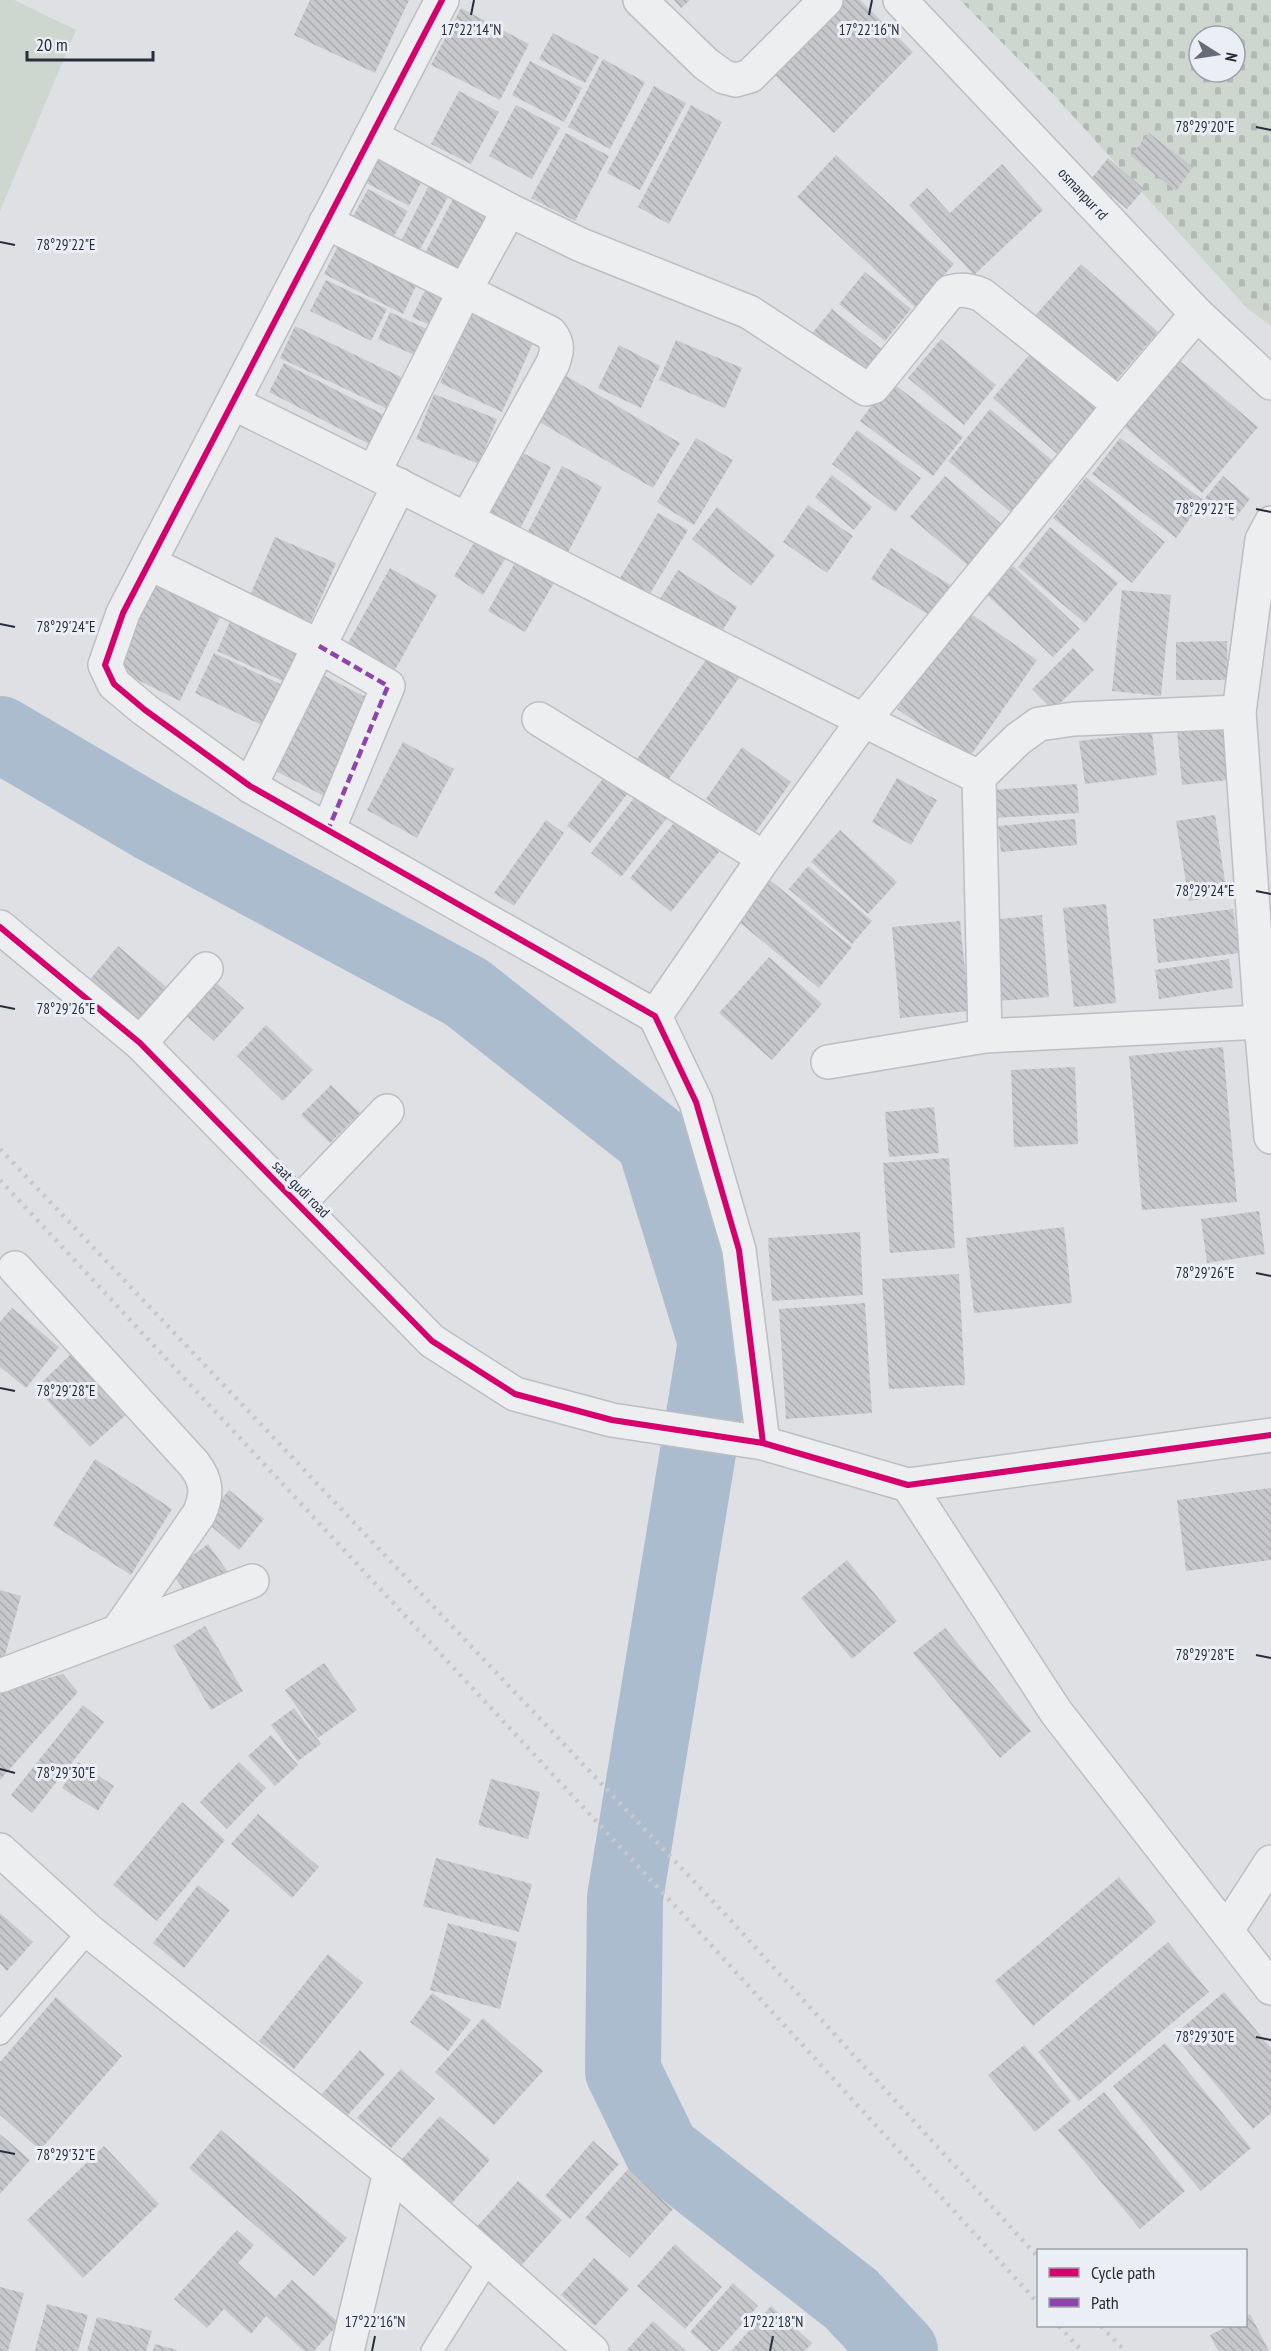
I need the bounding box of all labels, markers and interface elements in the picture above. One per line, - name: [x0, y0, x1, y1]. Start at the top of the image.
- text: 17°22'14"N: [441, 20, 501, 39]
- text: 17°22'16"N: [839, 20, 899, 39]
- scale bar: [27, 24, 153, 62]
- north arrow: [1187, 24, 1247, 84]
- text: 20 m: [36, 33, 68, 56]
- text: N: [1221, 51, 1242, 63]
- text: 78°29'20"E: [1175, 117, 1235, 136]
- street label: osmanpur rd: [1054, 163, 1112, 224]
- text: 78°29'22"E: [36, 235, 96, 254]
- text: 78°29'22"E: [1175, 499, 1235, 518]
- text: 78°29'24"E: [36, 617, 96, 636]
- text: 78°29'24"E: [1175, 881, 1235, 900]
- text: 78°29'26"E: [36, 999, 96, 1018]
- street label: saat gudi road: [269, 1156, 334, 1221]
- text: 78°29'26"E: [1175, 1263, 1235, 1282]
- text: 78°29'28"E: [36, 1381, 96, 1400]
- text: 78°29'28"E: [1175, 1645, 1235, 1664]
- text: 78°29'30"E: [36, 1763, 96, 1782]
- text: 78°29'30"E: [1175, 2027, 1235, 2046]
- text: 78°29'32"E: [36, 2145, 96, 2164]
- legend: [1037, 2249, 1247, 2327]
- text: Cycle path: [1091, 2261, 1155, 2284]
- text: Path: [1091, 2291, 1119, 2314]
- text: 17°22'16"N: [345, 2312, 405, 2331]
- text: 17°22'18"N: [743, 2312, 803, 2331]

